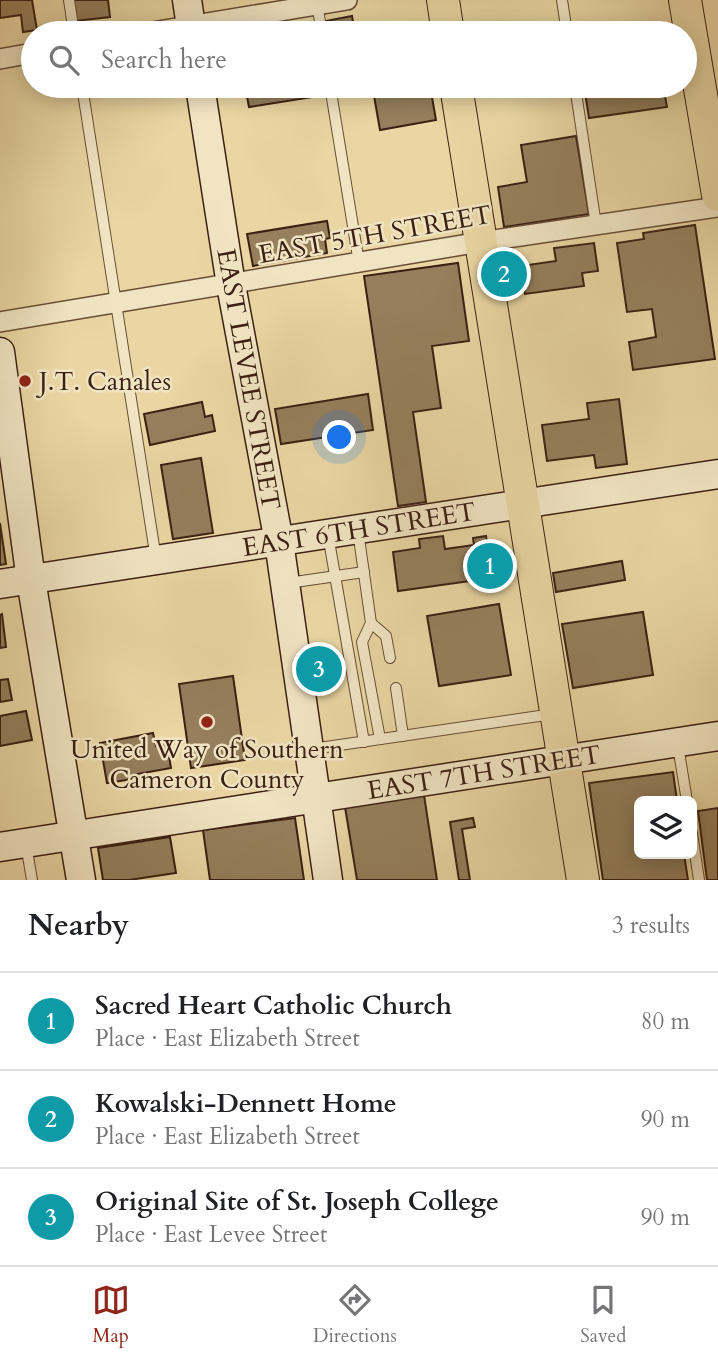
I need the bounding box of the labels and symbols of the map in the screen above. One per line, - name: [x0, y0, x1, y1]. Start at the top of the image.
- street label: EAST 5TH STREET: [256, 197, 494, 272]
- street label: EAST LEVEE STREET: [208, 246, 289, 513]
- pin: 2: [481, 248, 527, 300]
- place label: J.T. Canales: [35, 364, 171, 399]
- marker: J.T. Canales: [17, 373, 33, 389]
- your location: [322, 420, 356, 454]
- street label: EAST 6TH STREET: [240, 494, 478, 565]
- pin: 1: [467, 540, 513, 592]
- pin: 3: [296, 643, 342, 695]
- marker: United Way of Southern Cameron County: [199, 714, 215, 730]
- place label: United Way of Southern Cameron County: [70, 732, 344, 797]
- street label: EAST 7TH STREET: [365, 737, 603, 808]

